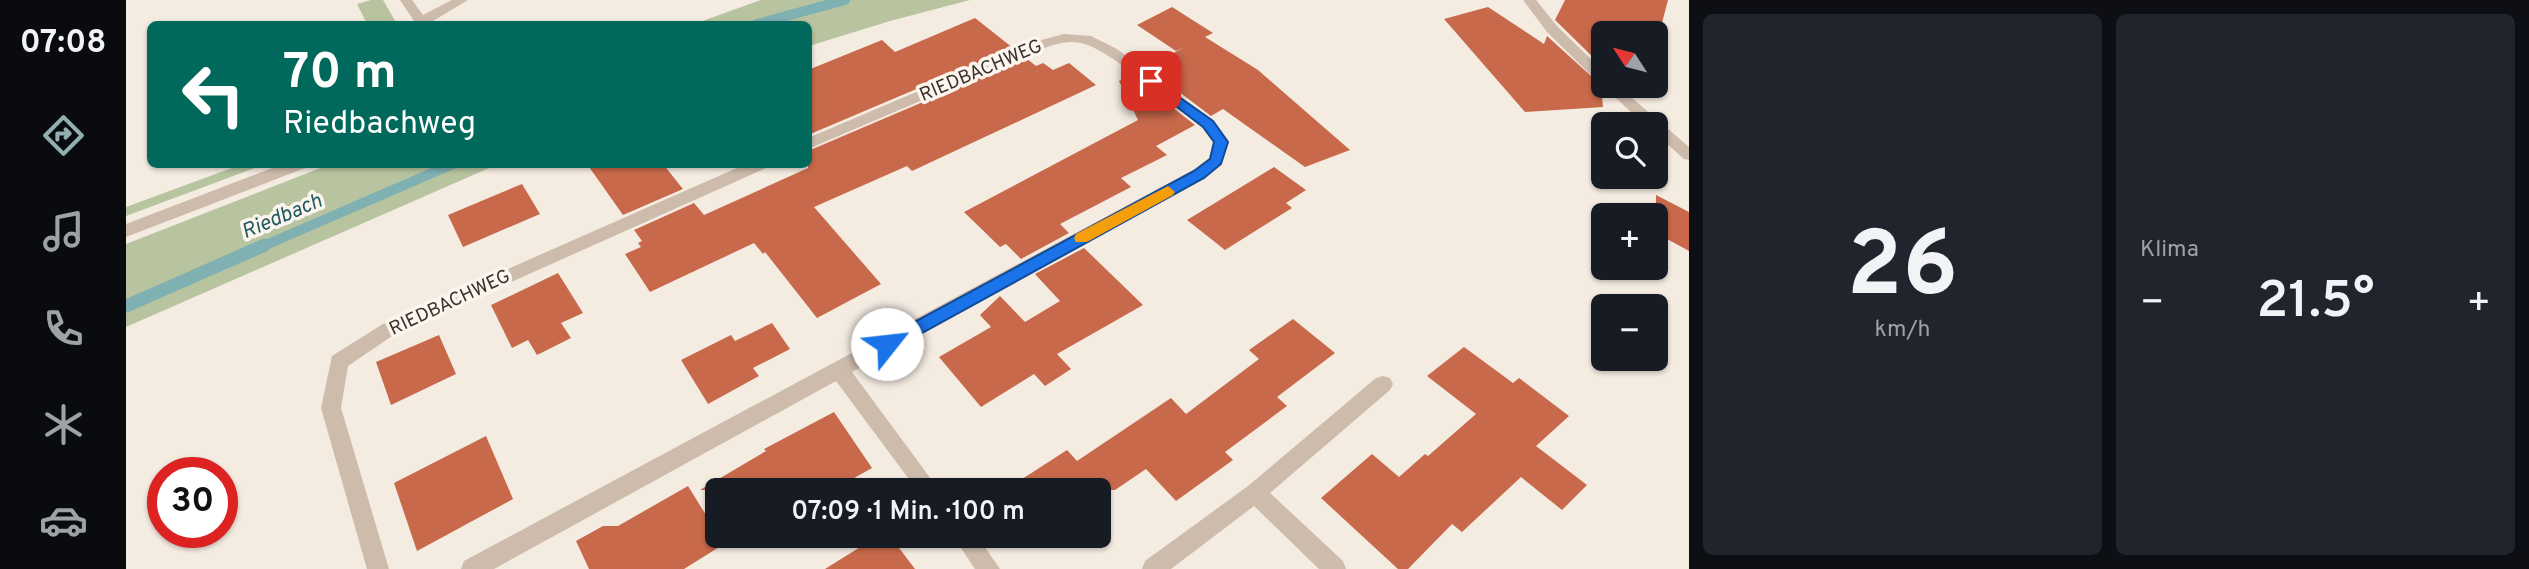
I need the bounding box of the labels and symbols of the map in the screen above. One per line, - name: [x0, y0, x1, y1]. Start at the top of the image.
- north arrow: [1591, 21, 1668, 98]
- street label: RIEDBACHWEG: [916, 34, 1046, 108]
- pin: [1121, 51, 1181, 111]
- water label: Riedbach: [238, 188, 327, 246]
- street label: RIEDBACHWEG: [386, 264, 514, 342]
- position arrow: [850, 307, 924, 381]
- speed limit sign: 30: [147, 457, 238, 548]

